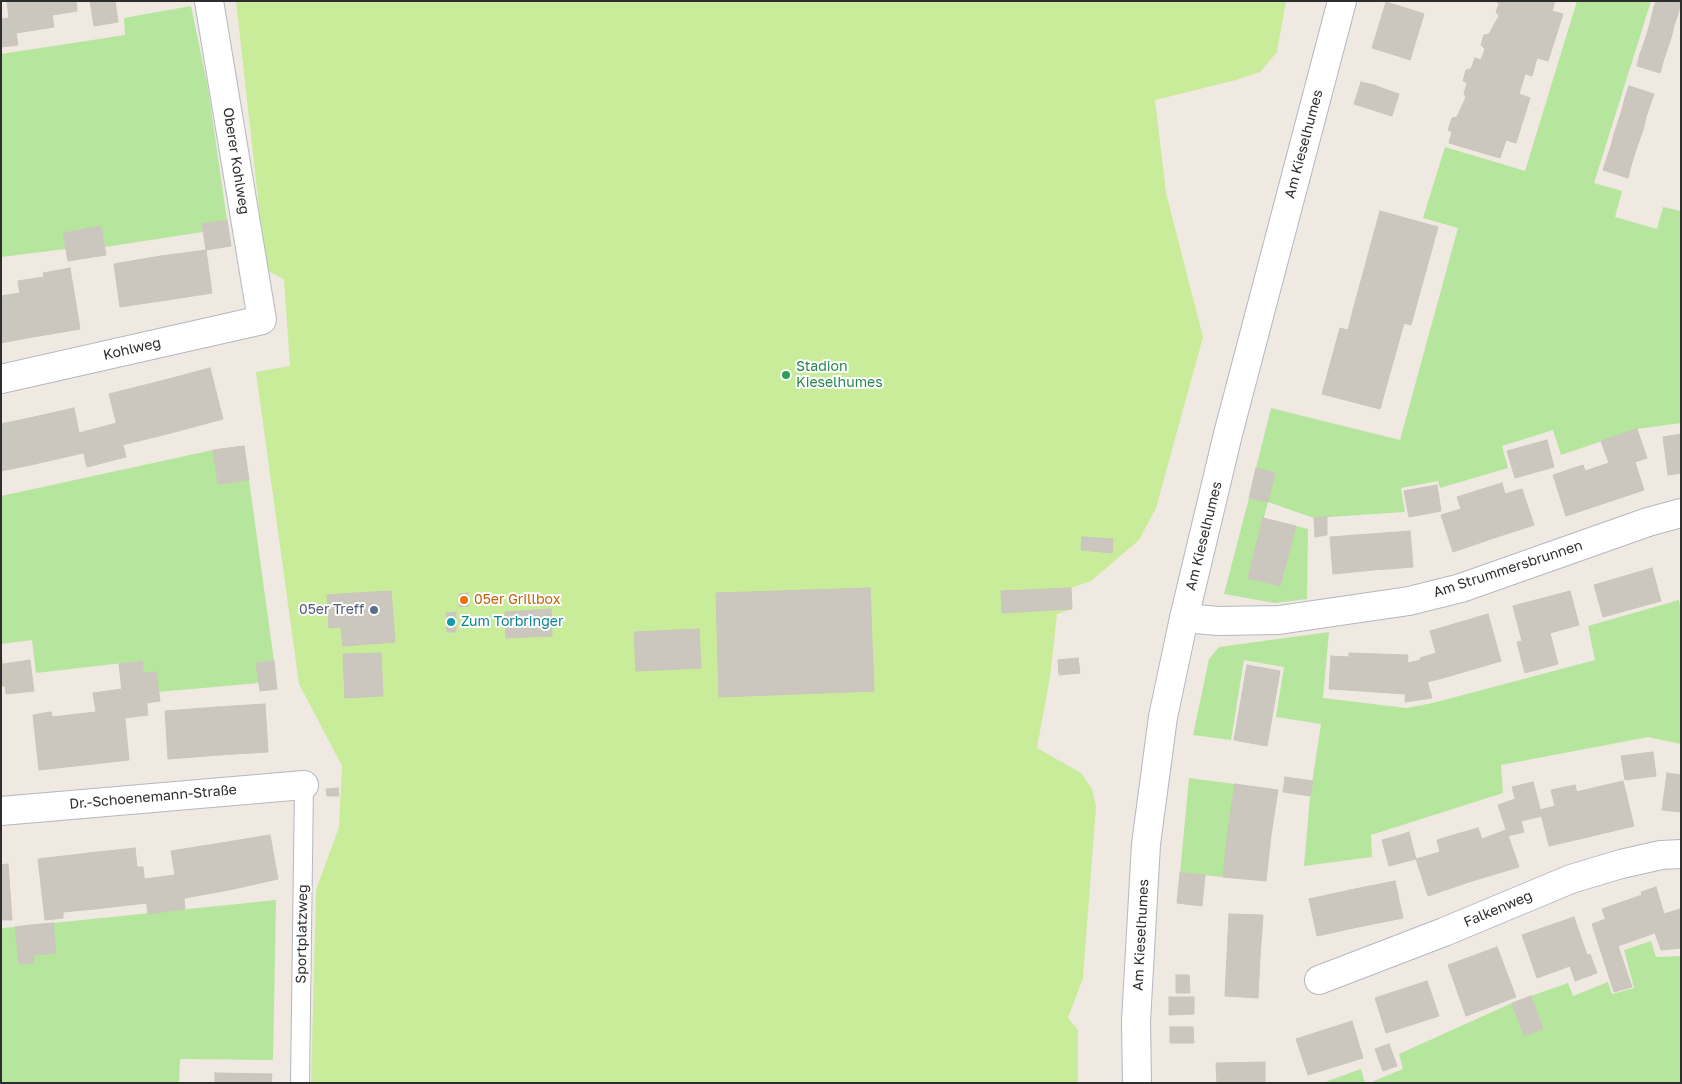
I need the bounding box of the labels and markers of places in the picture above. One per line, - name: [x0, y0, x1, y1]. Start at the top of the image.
- place label: Stadion Kieselhumes: [796, 359, 883, 392]
- marker: Stadion Kieselhumes: [780, 369, 792, 381]
- place label: 05er Grillbox: [474, 592, 560, 608]
- marker: 05er Grillbox: [458, 594, 470, 606]
- place label: 05er Treff: [299, 602, 364, 618]
- marker: 05er Treff: [368, 604, 380, 616]
- place label: Zum Torbringer: [461, 614, 563, 630]
- marker: Zum Torbringer: [445, 616, 457, 628]

